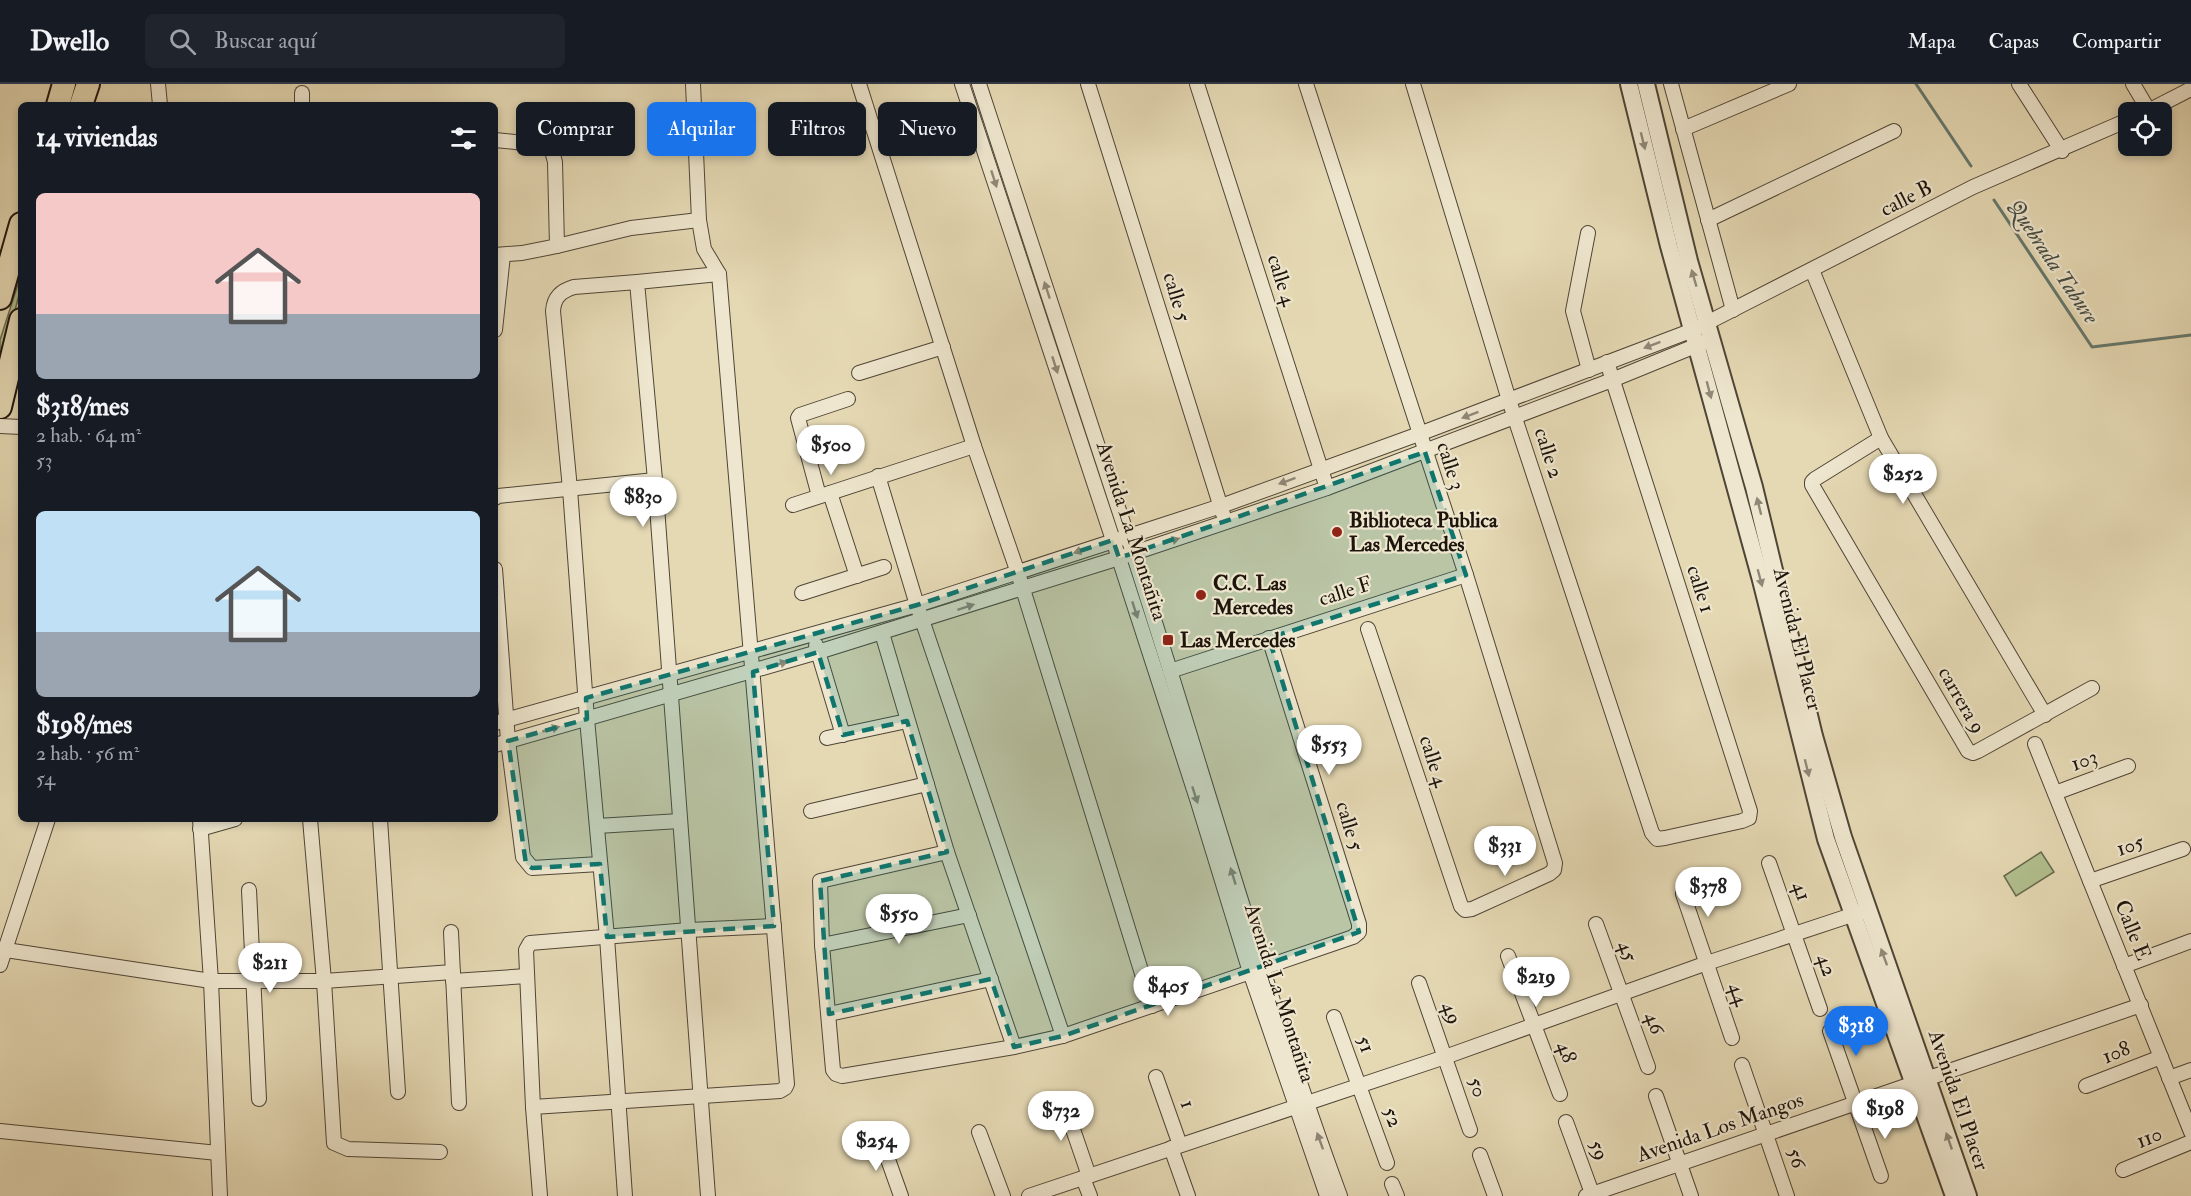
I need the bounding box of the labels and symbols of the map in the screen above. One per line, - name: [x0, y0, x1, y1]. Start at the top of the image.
- one-way arrow: [1639, 132, 1649, 150]
- one-way arrow: [990, 170, 999, 188]
- street label: calle B: [1876, 174, 1937, 223]
- water label: Quebrada Tabure: [2001, 194, 2105, 330]
- street label: calle 4: [1261, 251, 1303, 311]
- street label: calle 5: [1156, 269, 1197, 326]
- one-way arrow: [1689, 269, 1698, 287]
- one-way arrow: [1042, 281, 1051, 299]
- one-way arrow: [1643, 340, 1661, 350]
- one-way arrow: [1051, 356, 1060, 374]
- one-way arrow: [1705, 381, 1714, 399]
- one-way arrow: [1461, 410, 1479, 420]
- street label: calle 2: [1528, 424, 1569, 482]
- pin: $500: [795, 425, 867, 476]
- street label: Avenida La Montañita: [1090, 437, 1173, 624]
- street label: calle 3: [1430, 439, 1471, 494]
- pin: $252: [1867, 454, 1939, 505]
- pin: $830: [607, 477, 679, 528]
- one-way arrow: [1278, 477, 1296, 487]
- one-way arrow: [1753, 497, 1763, 516]
- place label: Biblioteca Publica Las Mercedes: [1349, 507, 1499, 558]
- marker: Biblioteca Publica Las Mercedes: [1330, 525, 1344, 539]
- one-way arrow: [1162, 535, 1180, 545]
- one-way arrow: [1073, 546, 1091, 556]
- street label: calle 1: [1680, 562, 1721, 616]
- street label: Avenida El Placer: [1766, 564, 1828, 714]
- place label: C.C. Las Mercedes: [1212, 570, 1293, 621]
- street label: calle F: [1315, 570, 1375, 613]
- one-way arrow: [1756, 570, 1765, 588]
- marker: C.C. Las Mercedes: [1194, 588, 1208, 602]
- one-way arrow: [957, 601, 975, 611]
- one-way arrow: [1131, 601, 1141, 619]
- place label: Las Mercedes: [1180, 627, 1296, 654]
- marker: Las Mercedes: [1161, 633, 1175, 647]
- one-way arrow: [770, 659, 788, 668]
- street label: carrera 9: [1932, 662, 1992, 739]
- one-way arrow: [542, 724, 560, 733]
- pin: $553: [1293, 725, 1365, 776]
- street label: calle 4: [1413, 732, 1455, 792]
- street label: 103: [2067, 743, 2101, 778]
- one-way arrow: [1802, 759, 1812, 777]
- one-way arrow: [1191, 786, 1201, 804]
- street label: calle 5: [1329, 798, 1370, 855]
- pin: $331: [1469, 826, 1541, 877]
- street label: 105: [2113, 828, 2148, 863]
- one-way arrow: [1228, 867, 1237, 885]
- pin: $378: [1672, 867, 1744, 918]
- street label: 41: [1786, 878, 1817, 905]
- pin: $550: [863, 894, 935, 945]
- street label: Calle E: [2108, 896, 2157, 964]
- street label: Avenida La Montañita: [1238, 899, 1321, 1086]
- street label: 45: [1611, 937, 1644, 966]
- pin: $211: [234, 943, 306, 994]
- one-way arrow: [1879, 948, 1888, 966]
- street label: 42: [1810, 951, 1843, 980]
- pin: $219: [1500, 957, 1572, 1008]
- pin: $405: [1132, 966, 1204, 1017]
- street label: 44: [1722, 979, 1756, 1011]
- street label: 49: [1435, 998, 1468, 1028]
- pin: $318: [1820, 1006, 1892, 1057]
- street label: 46: [1638, 1008, 1671, 1039]
- street label: Avenida El Placer: [1922, 1026, 1995, 1174]
- street label: 51: [1350, 1032, 1381, 1057]
- street label: 108: [2098, 1035, 2134, 1070]
- street label: 48: [1550, 1038, 1583, 1067]
- street label: 50: [1462, 1073, 1494, 1101]
- street label: Avenida Los Mangos: [1632, 1086, 1807, 1169]
- pin: $198: [1849, 1089, 1921, 1140]
- pin: $732: [1025, 1091, 1097, 1142]
- street label: 1: [1174, 1096, 1201, 1112]
- street label: 52: [1376, 1103, 1409, 1131]
- street label: 110: [2132, 1120, 2166, 1155]
- pin: $254: [840, 1121, 912, 1172]
- one-way arrow: [1314, 1132, 1324, 1150]
- one-way arrow: [1944, 1132, 1954, 1150]
- street label: 59: [1582, 1136, 1615, 1164]
- street label: 56: [1781, 1145, 1813, 1173]

